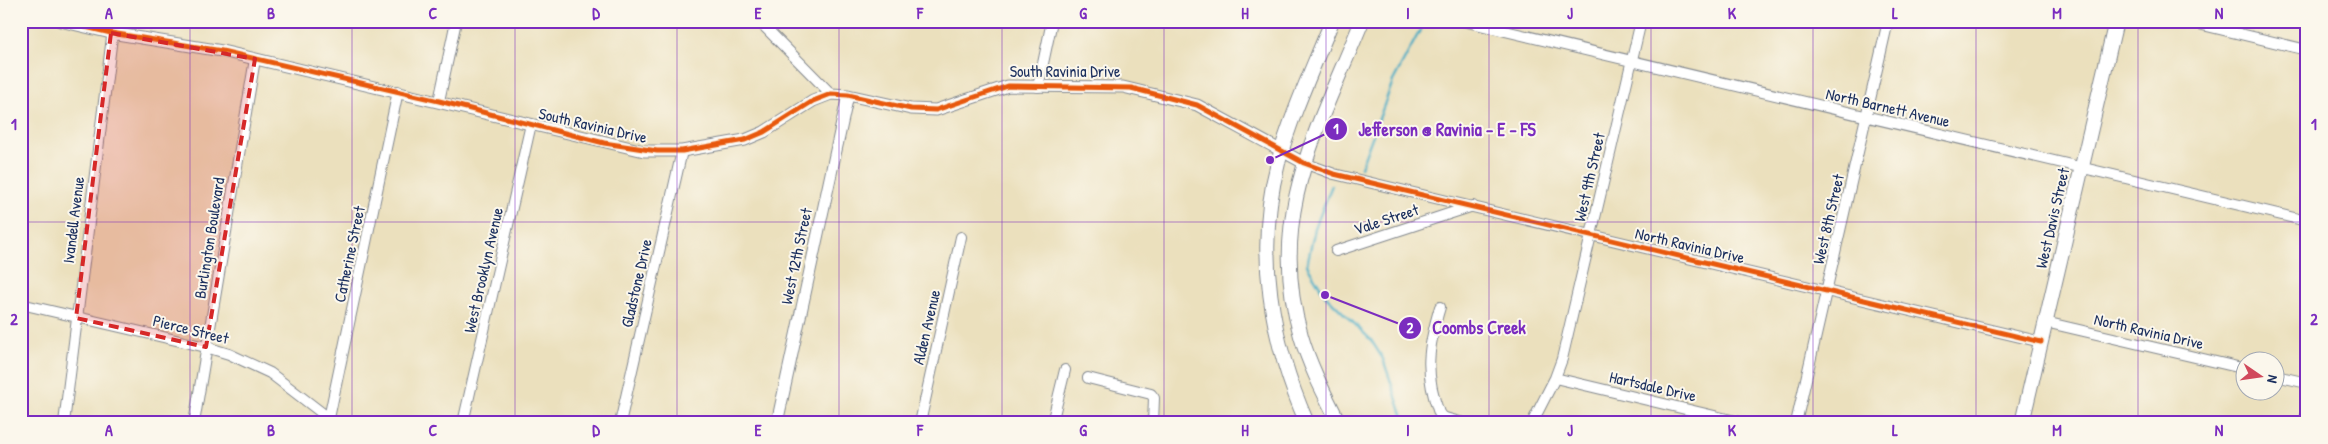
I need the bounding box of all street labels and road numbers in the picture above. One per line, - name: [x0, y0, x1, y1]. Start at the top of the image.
- street label: South Ravinia Drive: [1010, 60, 1121, 82]
- street label: North Barnett Avenue: [1824, 82, 1953, 132]
- street label: South Ravinia Drive: [537, 102, 650, 148]
- street label: West 9th Street: [1568, 130, 1610, 224]
- street label: West Davis Street: [2030, 165, 2074, 270]
- street label: West 8th Street: [1807, 171, 1849, 266]
- street label: Ivandell Avenue: [57, 175, 89, 265]
- street label: Burlington Boulevard: [189, 176, 229, 300]
- street label: Vale Street: [1351, 198, 1422, 240]
- street label: Catherine Street: [328, 203, 370, 304]
- street label: West Brooklyn Avenue: [458, 205, 508, 335]
- street label: West 12th Street: [775, 205, 817, 306]
- street label: North Ravinia Drive: [1633, 222, 1747, 268]
- street label: Gladstone Drive: [615, 236, 657, 329]
- street label: Alden Avenue: [907, 287, 945, 367]
- street label: North Ravinia Drive: [2092, 308, 2206, 354]
- street label: Pierce Street: [151, 309, 232, 349]
- street label: Hartsdale Drive: [1607, 365, 1699, 407]

